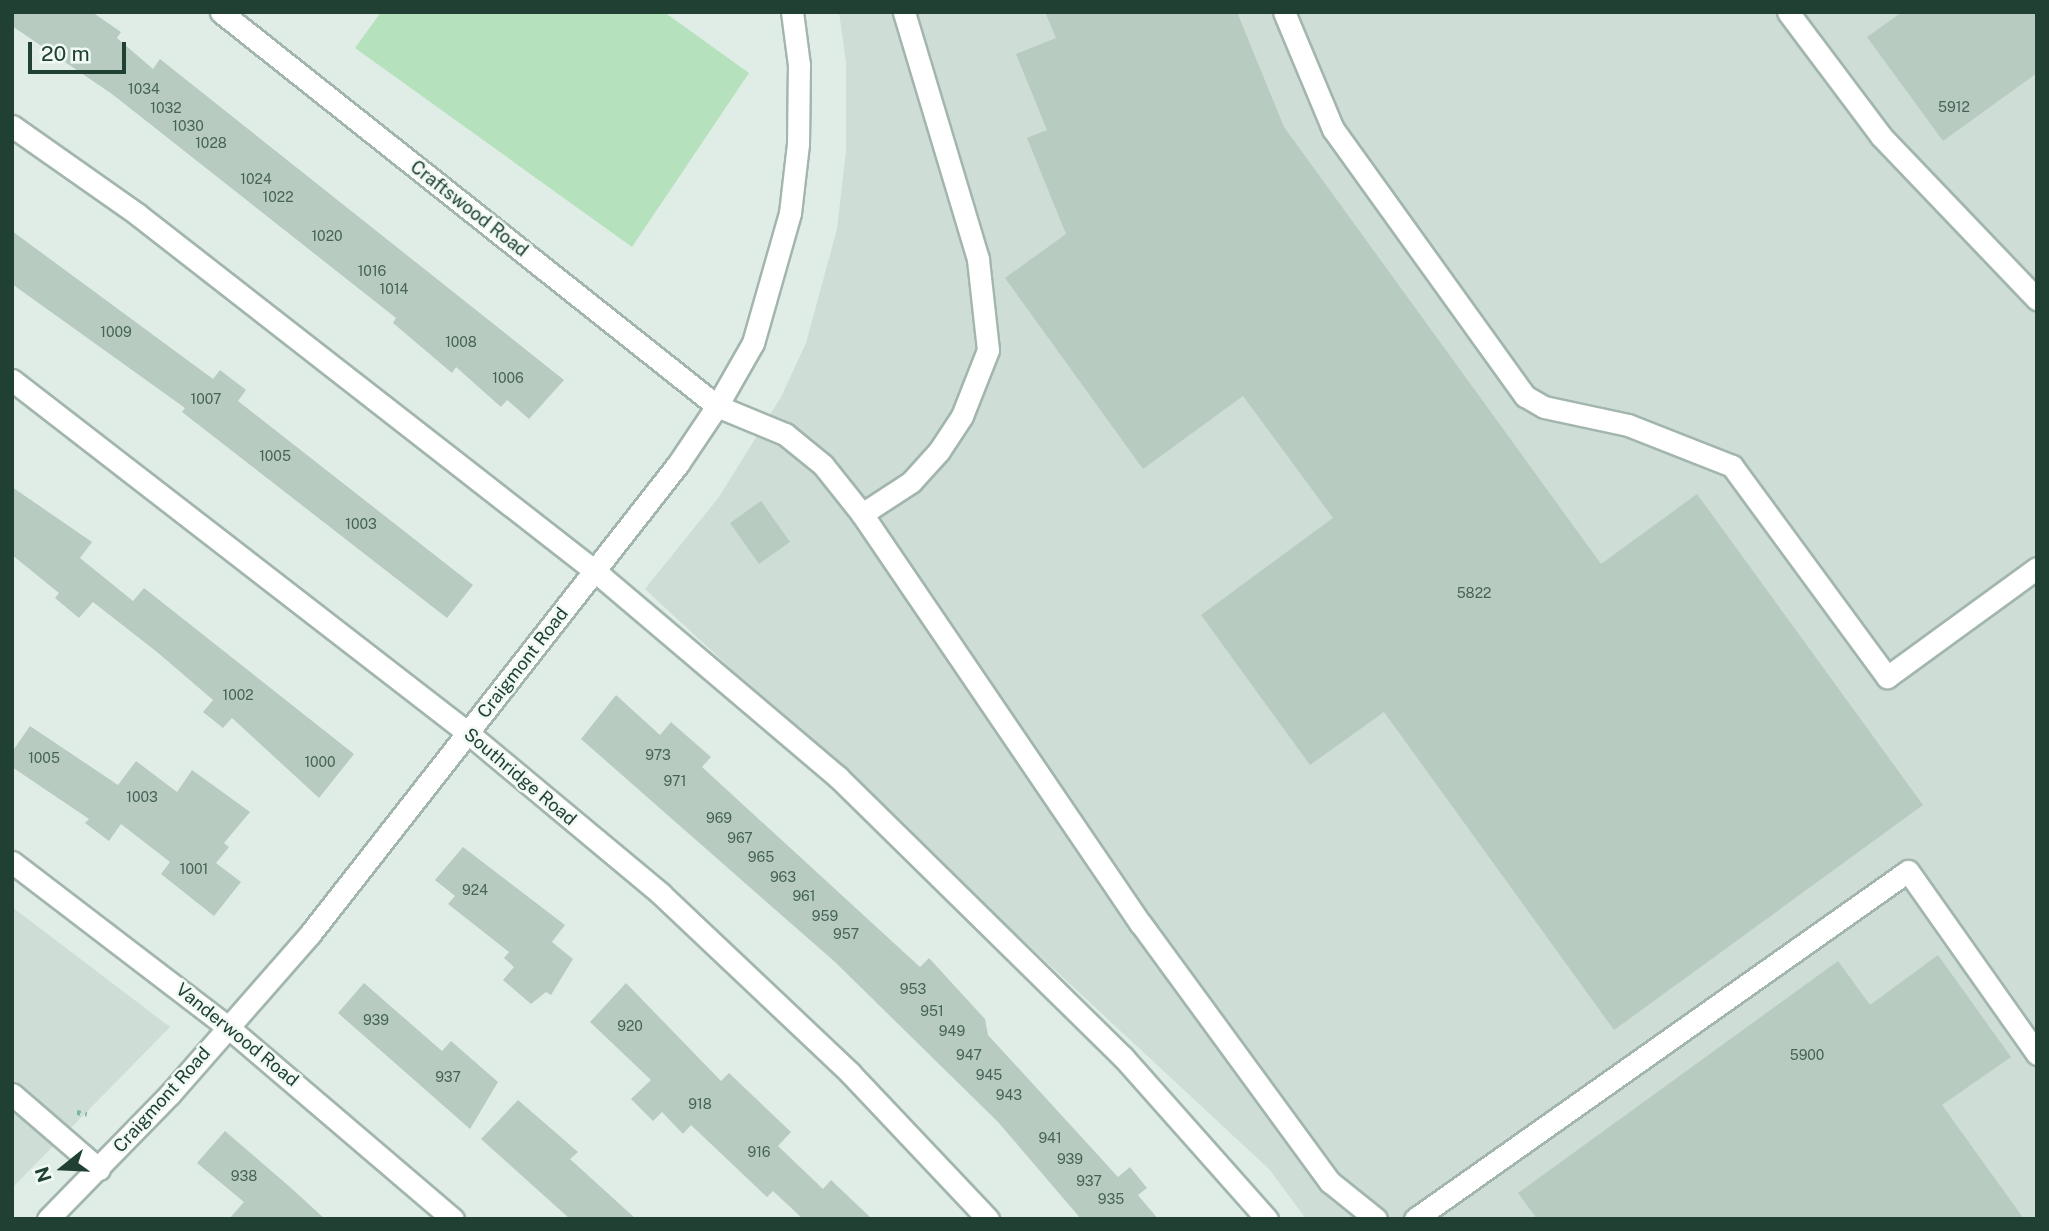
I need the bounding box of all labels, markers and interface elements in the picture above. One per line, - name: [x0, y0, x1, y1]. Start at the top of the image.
- scale bar: [32, 28, 130, 72]
- text: 20 m: [41, 41, 90, 66]
- house number: 1034: [128, 81, 160, 97]
- house number: 5912: [1938, 99, 1970, 115]
- house number: 1032: [150, 100, 182, 116]
- house number: 1030: [172, 118, 204, 134]
- house number: 1028: [195, 135, 227, 151]
- street label: Craftswood Road: [406, 156, 532, 262]
- house number: 1024: [240, 171, 272, 187]
- house number: 1022: [263, 189, 293, 205]
- house number: 1020: [311, 228, 343, 244]
- house number: 1016: [358, 263, 386, 279]
- house number: 1014: [380, 281, 408, 297]
- house number: 1009: [100, 324, 132, 340]
- house number: 1008: [445, 334, 477, 350]
- house number: 1006: [492, 370, 524, 386]
- house number: 1007: [191, 391, 221, 407]
- house number: 1005: [259, 448, 291, 464]
- house number: 1003: [345, 516, 377, 532]
- house number: 5822: [1457, 585, 1491, 601]
- street label: Craigmont Road: [473, 603, 573, 723]
- house number: 1002: [222, 687, 254, 703]
- street label: Southridge Road: [459, 724, 581, 830]
- house number: 973: [645, 747, 671, 763]
- house number: 1005: [28, 750, 60, 766]
- house number: 1000: [304, 754, 336, 770]
- house number: 971: [664, 773, 686, 789]
- house number: 1003: [126, 789, 158, 805]
- house number: 969: [706, 810, 732, 826]
- house number: 967: [727, 830, 753, 846]
- house number: 965: [748, 849, 774, 865]
- house number: 1001: [180, 861, 208, 877]
- house number: 963: [770, 869, 796, 885]
- house number: 924: [462, 882, 488, 898]
- house number: 961: [792, 888, 816, 904]
- house number: 959: [812, 908, 838, 924]
- house number: 957: [833, 926, 859, 942]
- street label: Vanderwood Road: [171, 979, 303, 1091]
- house number: 953: [900, 981, 926, 997]
- house number: 951: [920, 1003, 944, 1019]
- house number: 939: [363, 1012, 389, 1028]
- house number: 920: [617, 1018, 643, 1034]
- house number: 949: [939, 1023, 965, 1039]
- street label: Craigmont Road: [109, 1043, 215, 1157]
- house number: 947: [956, 1047, 982, 1063]
- house number: 5900: [1790, 1047, 1824, 1063]
- house number: 945: [976, 1067, 1002, 1083]
- house number: 937: [435, 1069, 461, 1085]
- house number: 943: [996, 1087, 1022, 1103]
- house number: 918: [688, 1096, 712, 1112]
- house number: 941: [1038, 1130, 1062, 1146]
- north arrow: [28, 1133, 98, 1203]
- house number: 916: [747, 1144, 771, 1160]
- house number: 939: [1057, 1151, 1083, 1167]
- text: N: [30, 1164, 56, 1185]
- house number: 938: [231, 1168, 257, 1184]
- house number: 937: [1076, 1173, 1102, 1189]
- house number: 935: [1098, 1191, 1124, 1207]

